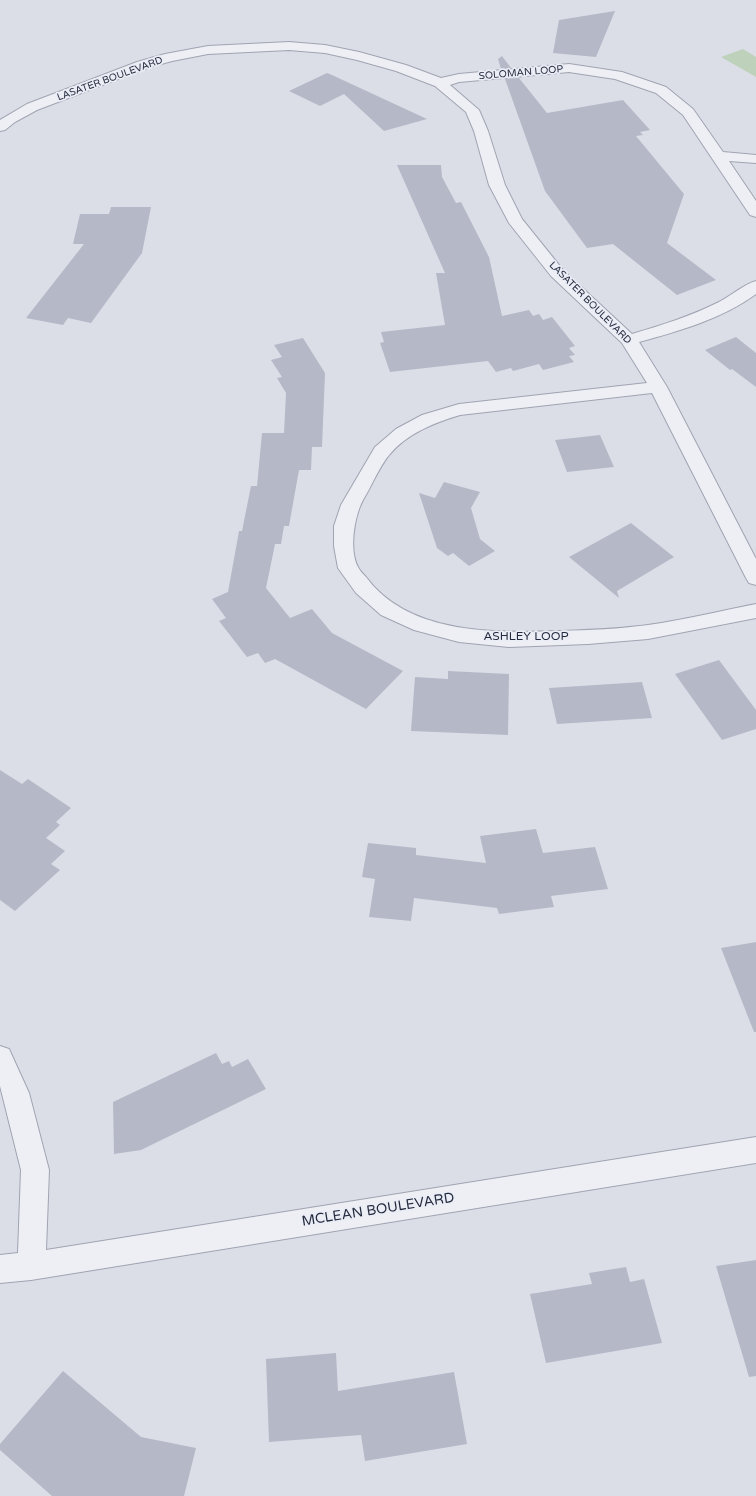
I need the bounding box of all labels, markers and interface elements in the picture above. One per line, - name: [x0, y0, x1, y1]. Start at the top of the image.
- street label: LASATER BOULEVARD: [56, 54, 164, 104]
- street label: SOLOMAN LOOP: [478, 63, 564, 83]
- street label: LASATER BOULEVARD: [546, 259, 634, 347]
- street label: ASHLEY LOOP: [483, 630, 569, 644]
- street label: MCLEAN BOULEVARD: [300, 1190, 456, 1230]

